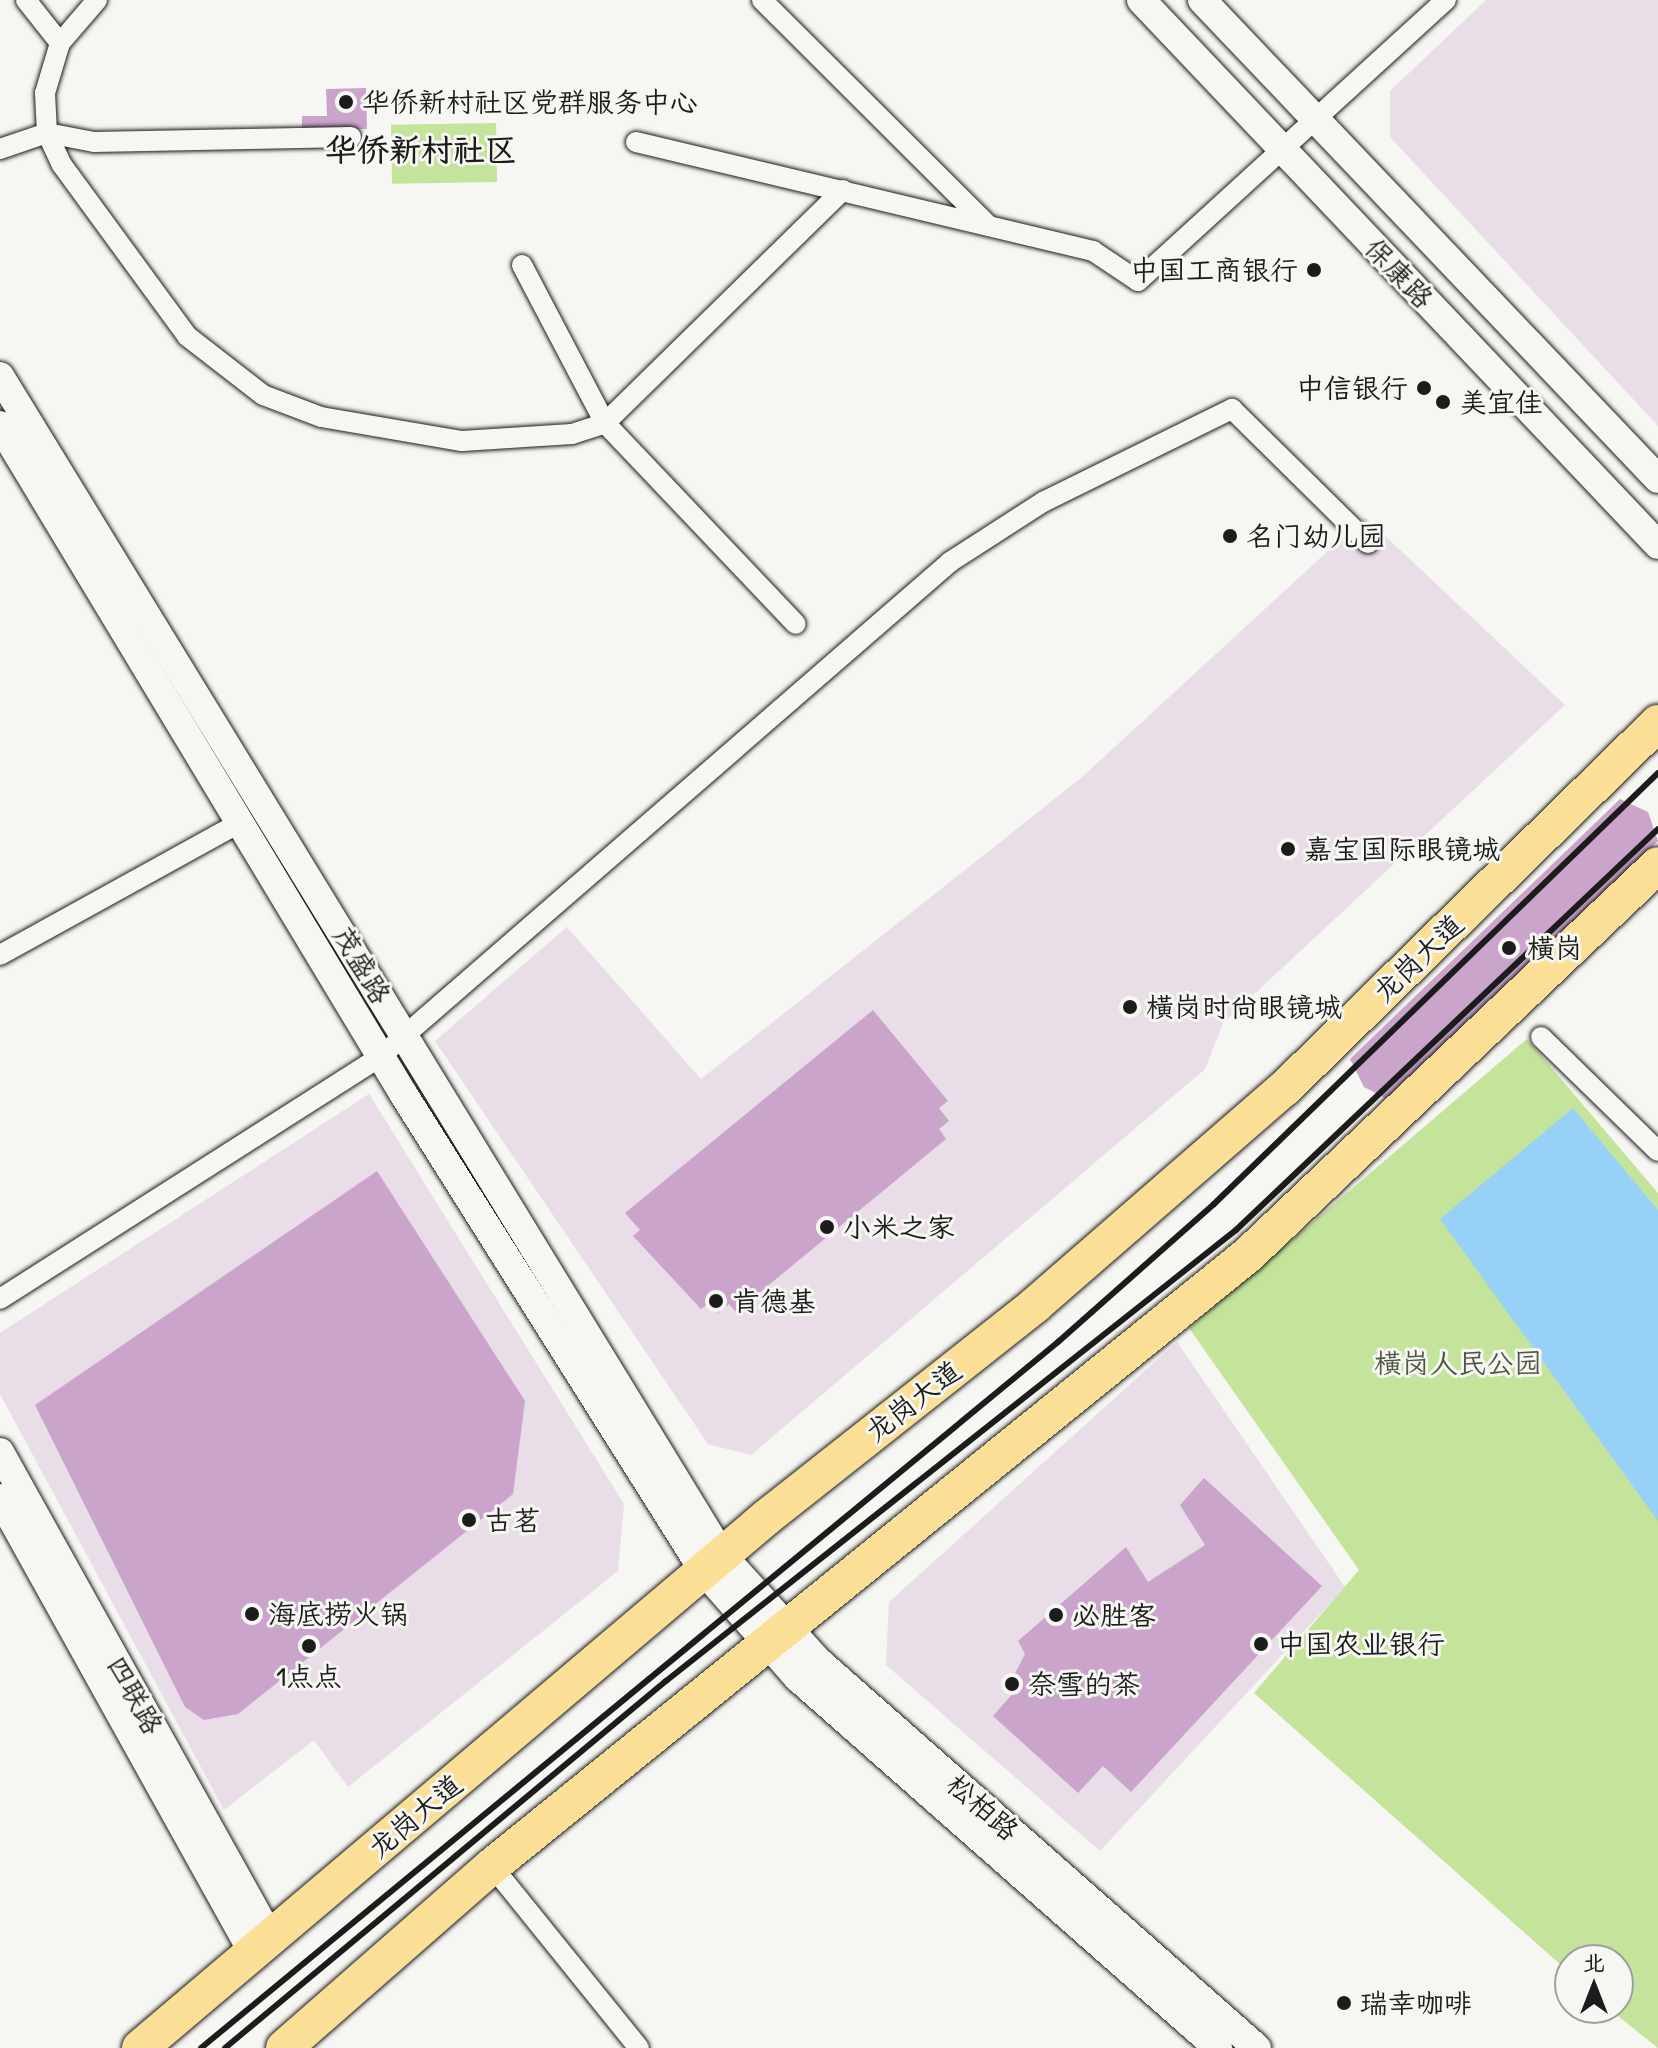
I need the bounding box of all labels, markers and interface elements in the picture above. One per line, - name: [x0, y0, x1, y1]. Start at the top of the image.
- place label: 华侨新村社区党群服务中心: [362, 85, 698, 119]
- marker: 华侨新村社区党群服务中心: [337, 93, 355, 111]
- district label: 华侨新村社区: [325, 131, 517, 169]
- street label: 保康路: [1358, 231, 1440, 315]
- place label: 中国工商银行: [1130, 253, 1298, 287]
- marker: 中国工商银行: [1305, 261, 1323, 279]
- place label: 中信银行: [1296, 371, 1408, 405]
- marker: 中信银行: [1415, 379, 1433, 397]
- place label: 美宜佳: [1459, 385, 1543, 419]
- marker: 美宜佳: [1434, 393, 1452, 411]
- place label: 名门幼儿园: [1246, 519, 1386, 553]
- marker: 名门幼儿园: [1221, 527, 1239, 545]
- place label: 嘉宝国际眼镜城: [1304, 832, 1500, 866]
- marker: 嘉宝国际眼镜城: [1279, 840, 1297, 858]
- street label: 龙岗大道: [1366, 907, 1470, 1009]
- street label: 茂盛路: [326, 920, 398, 1010]
- place label: 横岗: [1527, 931, 1583, 965]
- marker: 横岗: [1498, 937, 1520, 959]
- place label: 横岗时尚眼镜城: [1146, 990, 1342, 1024]
- marker: 横岗时尚眼镜城: [1121, 998, 1139, 1016]
- place label: 小米之家: [843, 1210, 955, 1244]
- marker: 小米之家: [818, 1218, 836, 1236]
- place label: 肯德基: [732, 1284, 816, 1318]
- marker: 肯德基: [707, 1292, 725, 1310]
- park label: 横岗人民公园: [1374, 1346, 1542, 1380]
- street label: 龙岗大道: [859, 1353, 967, 1449]
- place label: 古茗: [485, 1503, 541, 1537]
- marker: 古茗: [460, 1511, 478, 1529]
- place label: 海底捞火锅: [268, 1597, 408, 1631]
- place label: 必胜客: [1072, 1598, 1156, 1632]
- marker: 海底捞火锅: [243, 1605, 261, 1623]
- marker: 必胜客: [1047, 1606, 1065, 1624]
- place label: 中国农业银行: [1277, 1627, 1445, 1661]
- marker: 中国农业银行: [1252, 1635, 1270, 1653]
- marker: 1点点: [300, 1637, 318, 1655]
- street label: 四联路: [100, 1650, 170, 1740]
- place label: 1点点: [276, 1659, 342, 1693]
- place label: 奈雪的茶: [1028, 1667, 1140, 1701]
- marker: 奈雪的茶: [1003, 1675, 1021, 1693]
- street label: 龙岗大道: [361, 1767, 469, 1865]
- street label: 松柏路: [940, 1767, 1026, 1847]
- north arrow: [1554, 1944, 1634, 2024]
- text: 北: [1583, 1947, 1605, 1977]
- place label: 瑞幸咖啡: [1360, 1986, 1472, 2020]
- marker: 瑞幸咖啡: [1335, 1994, 1353, 2012]

